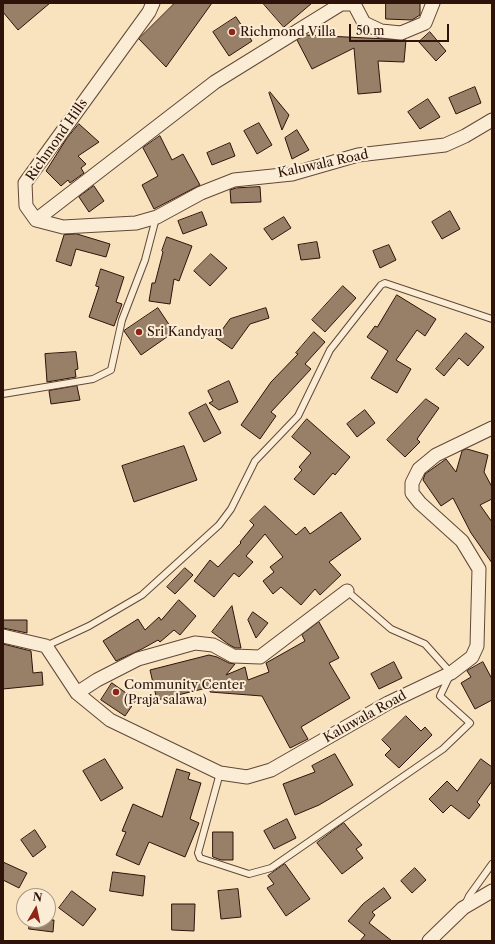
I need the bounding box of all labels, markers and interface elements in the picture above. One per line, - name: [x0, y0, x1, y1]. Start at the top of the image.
- scale bar: [351, 16, 451, 42]
- text: 50 m: [356, 23, 385, 38]
- place label: Richmond Villa: [240, 24, 336, 40]
- marker: Richmond Villa: [227, 27, 237, 37]
- street label: Richmond Hills: [23, 96, 91, 184]
- street label: Kaluwala Road: [276, 147, 370, 181]
- place label: Sri Kandyan: [147, 324, 222, 340]
- marker: Sri Kandyan: [134, 327, 144, 337]
- place label: Community Center (Praja salawa): [124, 677, 244, 708]
- marker: Community Center (Praja salawa): [111, 687, 121, 697]
- street label: Kaluwala Road: [321, 688, 409, 746]
- north arrow: [16, 888, 56, 928]
- text: N: [32, 889, 44, 905]

